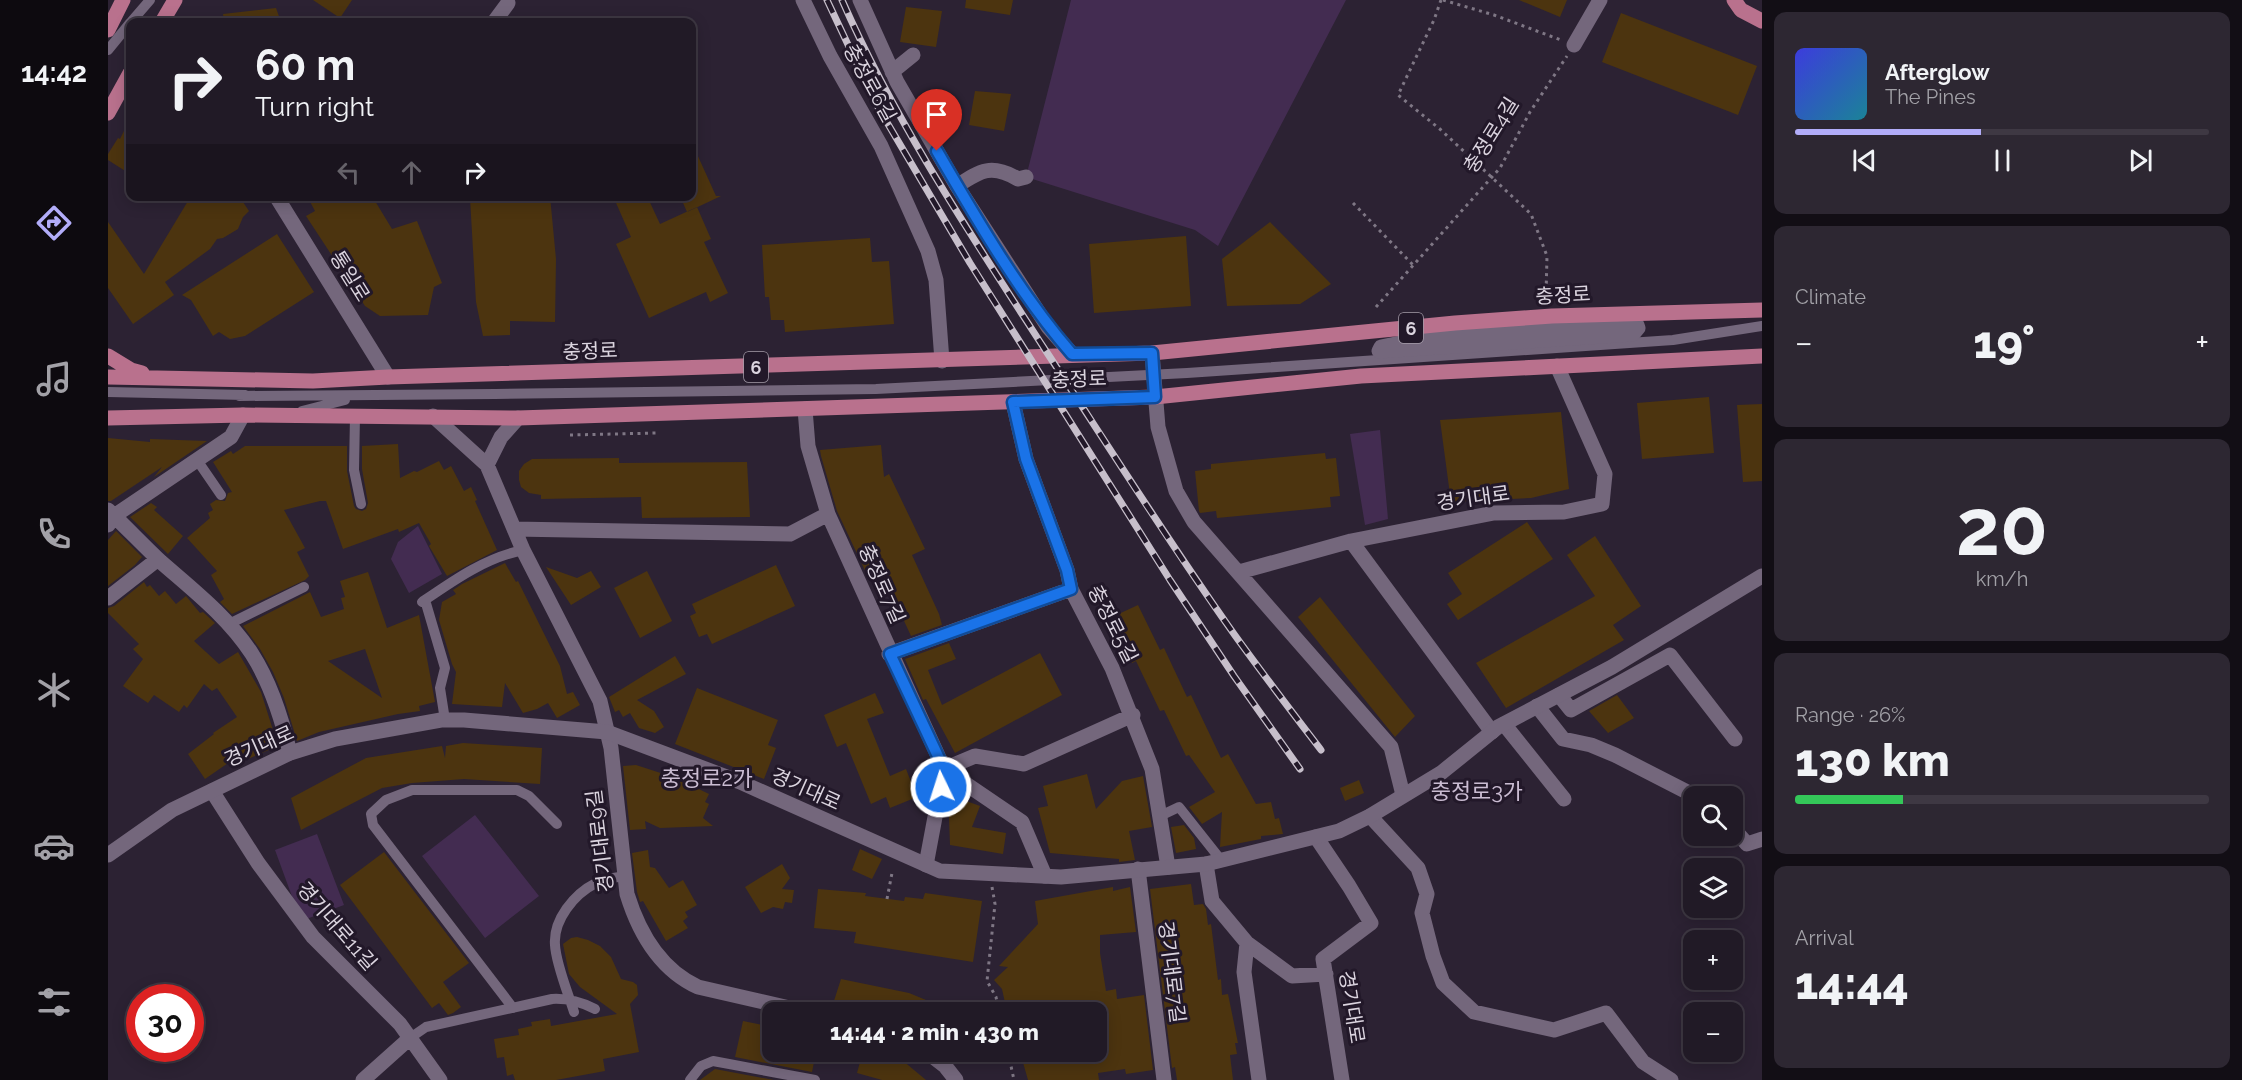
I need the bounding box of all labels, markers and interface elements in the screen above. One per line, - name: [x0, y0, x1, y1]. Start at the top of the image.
- street label: 충정로6길: [839, 40, 901, 126]
- text: 60 m: [255, 41, 355, 90]
- icon: right: [156, 42, 234, 120]
- text: 14:42: [21, 57, 87, 88]
- text: Afterglow: [1885, 59, 1990, 85]
- text: The Pines: [1885, 85, 1976, 109]
- pin: [911, 89, 962, 151]
- text: Turn right: [255, 91, 374, 122]
- street label: 충정로4길: [1458, 93, 1524, 177]
- icon: arrive: [920, 98, 953, 131]
- icon: previous: [1848, 144, 1881, 177]
- icon: pause: [1986, 144, 2019, 177]
- icon: next: [2124, 144, 2157, 177]
- icon: left: [332, 156, 365, 189]
- icon: ahead: [395, 156, 428, 189]
- icon: right: [458, 156, 491, 189]
- icon: directions: [33, 202, 75, 244]
- street label: 통일로: [325, 246, 375, 306]
- street label: 충정로: [1535, 282, 1591, 308]
- text: Climate: [1795, 285, 1866, 309]
- road number: 6: [1399, 313, 1423, 343]
- text: 19°: [1973, 316, 2035, 369]
- text: −: [1795, 323, 1813, 362]
- text: +: [2195, 323, 2209, 362]
- street label: 충정로: [562, 338, 618, 364]
- road number: 6: [744, 352, 768, 382]
- icon: music: [33, 358, 75, 400]
- street label: 충정로: [1051, 366, 1107, 392]
- street label: 경기대로: [1435, 481, 1511, 515]
- text: 20: [1956, 482, 2048, 573]
- icon: phone: [33, 513, 75, 555]
- street label: 충정로7길: [854, 541, 910, 627]
- text: km/h: [1976, 567, 2028, 591]
- street label: 충정로5길: [1083, 581, 1143, 667]
- icon: climate: [33, 669, 75, 711]
- text: Range · 26%: [1795, 703, 1905, 727]
- street label: 경기대로: [220, 720, 298, 772]
- text: 130 km: [1795, 734, 1950, 787]
- position arrow: [909, 755, 973, 819]
- street label: 경기대로: [767, 763, 845, 815]
- district label: 충정로2가: [661, 765, 753, 791]
- district label: 충정로3가: [1431, 778, 1523, 804]
- map controls: [1683, 786, 1743, 1062]
- button: search: [1683, 786, 1743, 846]
- street label: 경기대로9길: [582, 788, 618, 894]
- icon: car: [33, 825, 75, 867]
- button: layers: [1683, 858, 1743, 918]
- street label: 경기대로11길: [292, 877, 382, 975]
- street label: 경기대로7길: [1154, 920, 1190, 1024]
- text: Arrival: [1795, 926, 1854, 950]
- button: +: [1683, 930, 1743, 990]
- text: 14:44: [1795, 957, 1909, 1010]
- street label: 경기대로: [1334, 969, 1370, 1045]
- icon: filters: [33, 981, 75, 1023]
- speed limit sign: 30: [126, 984, 204, 1062]
- button: −: [1683, 1002, 1743, 1062]
- text: 14:44 · 2 min · 430 m: [830, 1019, 1039, 1045]

